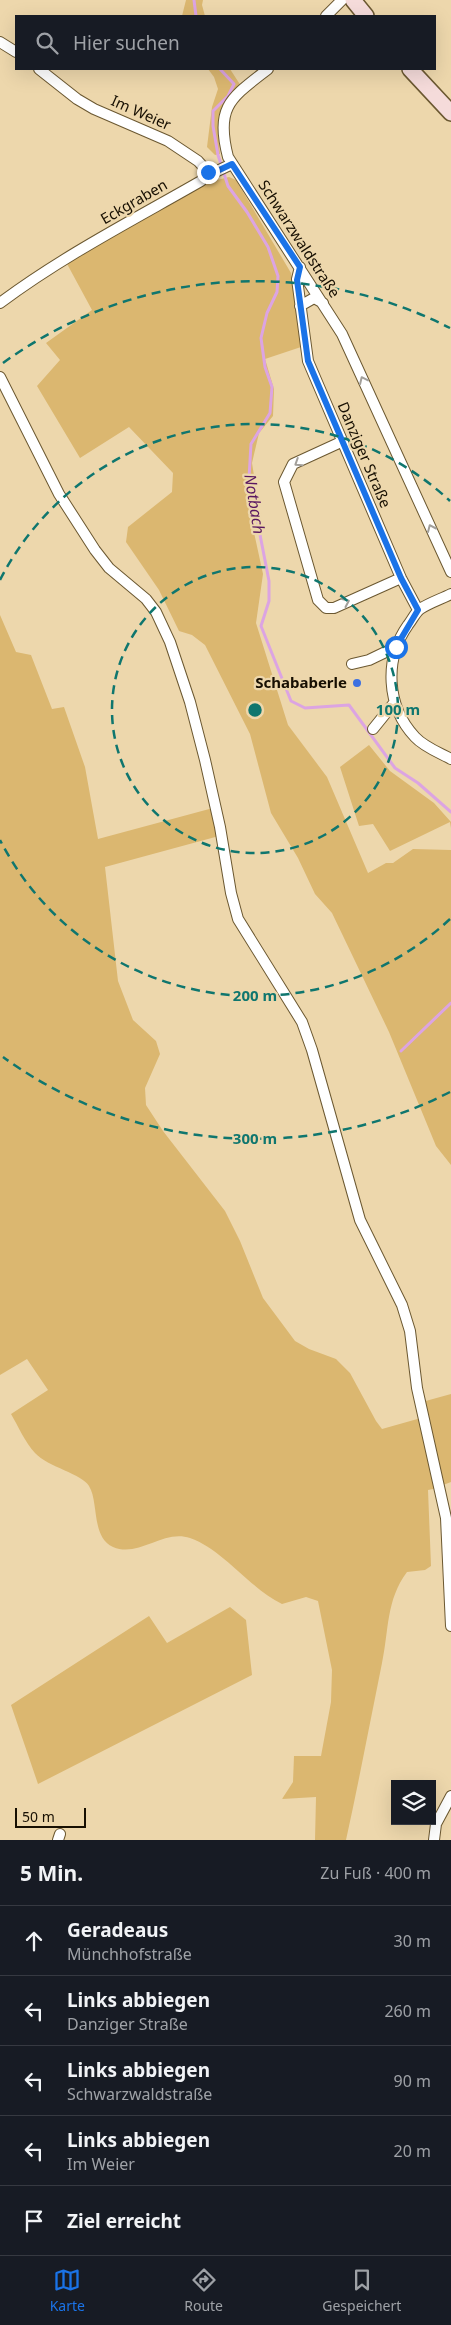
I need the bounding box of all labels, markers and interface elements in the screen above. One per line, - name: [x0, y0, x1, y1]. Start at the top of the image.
- search box: [15, 15, 436, 70]
- icon: search: [33, 29, 61, 57]
- text: Hier suchen: [73, 30, 180, 56]
- street label: Im Weier: [108, 90, 175, 134]
- route end: [197, 161, 220, 184]
- street label: Eckgraben: [96, 174, 171, 228]
- street label: Schwarzwaldstraße: [254, 176, 345, 301]
- one-way arrow: [359, 376, 370, 385]
- street label: Danziger Straße: [334, 399, 396, 511]
- one-way arrow: [294, 457, 304, 466]
- water label: Notbach: [239, 472, 271, 536]
- one-way arrow: [427, 524, 437, 533]
- one-way arrow: [341, 598, 350, 609]
- route start: [385, 636, 408, 659]
- place label: Schababerle: [255, 672, 347, 692]
- marker: Schababerle: [351, 677, 363, 689]
- text: 100 m: [376, 699, 420, 719]
- centre of rings: [246, 701, 264, 719]
- text: 200 m: [233, 985, 277, 1005]
- text: 300 m: [233, 1128, 277, 1148]
- map controls: [391, 1780, 436, 1825]
- button: layers: [391, 1780, 436, 1825]
- scale bar: [15, 1805, 86, 1828]
- text: 50 m: [22, 1807, 55, 1826]
- text: 5 Min.: [20, 1859, 83, 1887]
- text: Zu Fuß · 400 m: [320, 1862, 431, 1884]
- text: Geradeaus: [67, 1917, 168, 1943]
- icon: ahead: [20, 1927, 48, 1955]
- text: 30 m: [394, 1930, 431, 1952]
- text: Münchhofstraße: [67, 1943, 192, 1965]
- text: Links abbiegen: [67, 1987, 210, 2013]
- icon: left: [20, 1997, 48, 2025]
- text: 260 m: [384, 2000, 431, 2022]
- text: Danziger Straße: [67, 2013, 188, 2035]
- text: Links abbiegen: [67, 2057, 210, 2083]
- icon: left: [20, 2067, 48, 2095]
- text: 90 m: [394, 2070, 431, 2092]
- text: Schwarzwaldstraße: [67, 2083, 212, 2105]
- text: Links abbiegen: [67, 2127, 210, 2153]
- icon: left: [20, 2137, 48, 2165]
- text: 20 m: [394, 2140, 431, 2162]
- text: Im Weier: [67, 2153, 135, 2175]
- icon: arrive: [20, 2207, 48, 2235]
- text: Ziel erreicht: [67, 2208, 181, 2234]
- tab: Karte: [50, 2266, 85, 2315]
- tab: Route: [184, 2266, 223, 2315]
- tab: Gespeichert: [322, 2266, 401, 2315]

